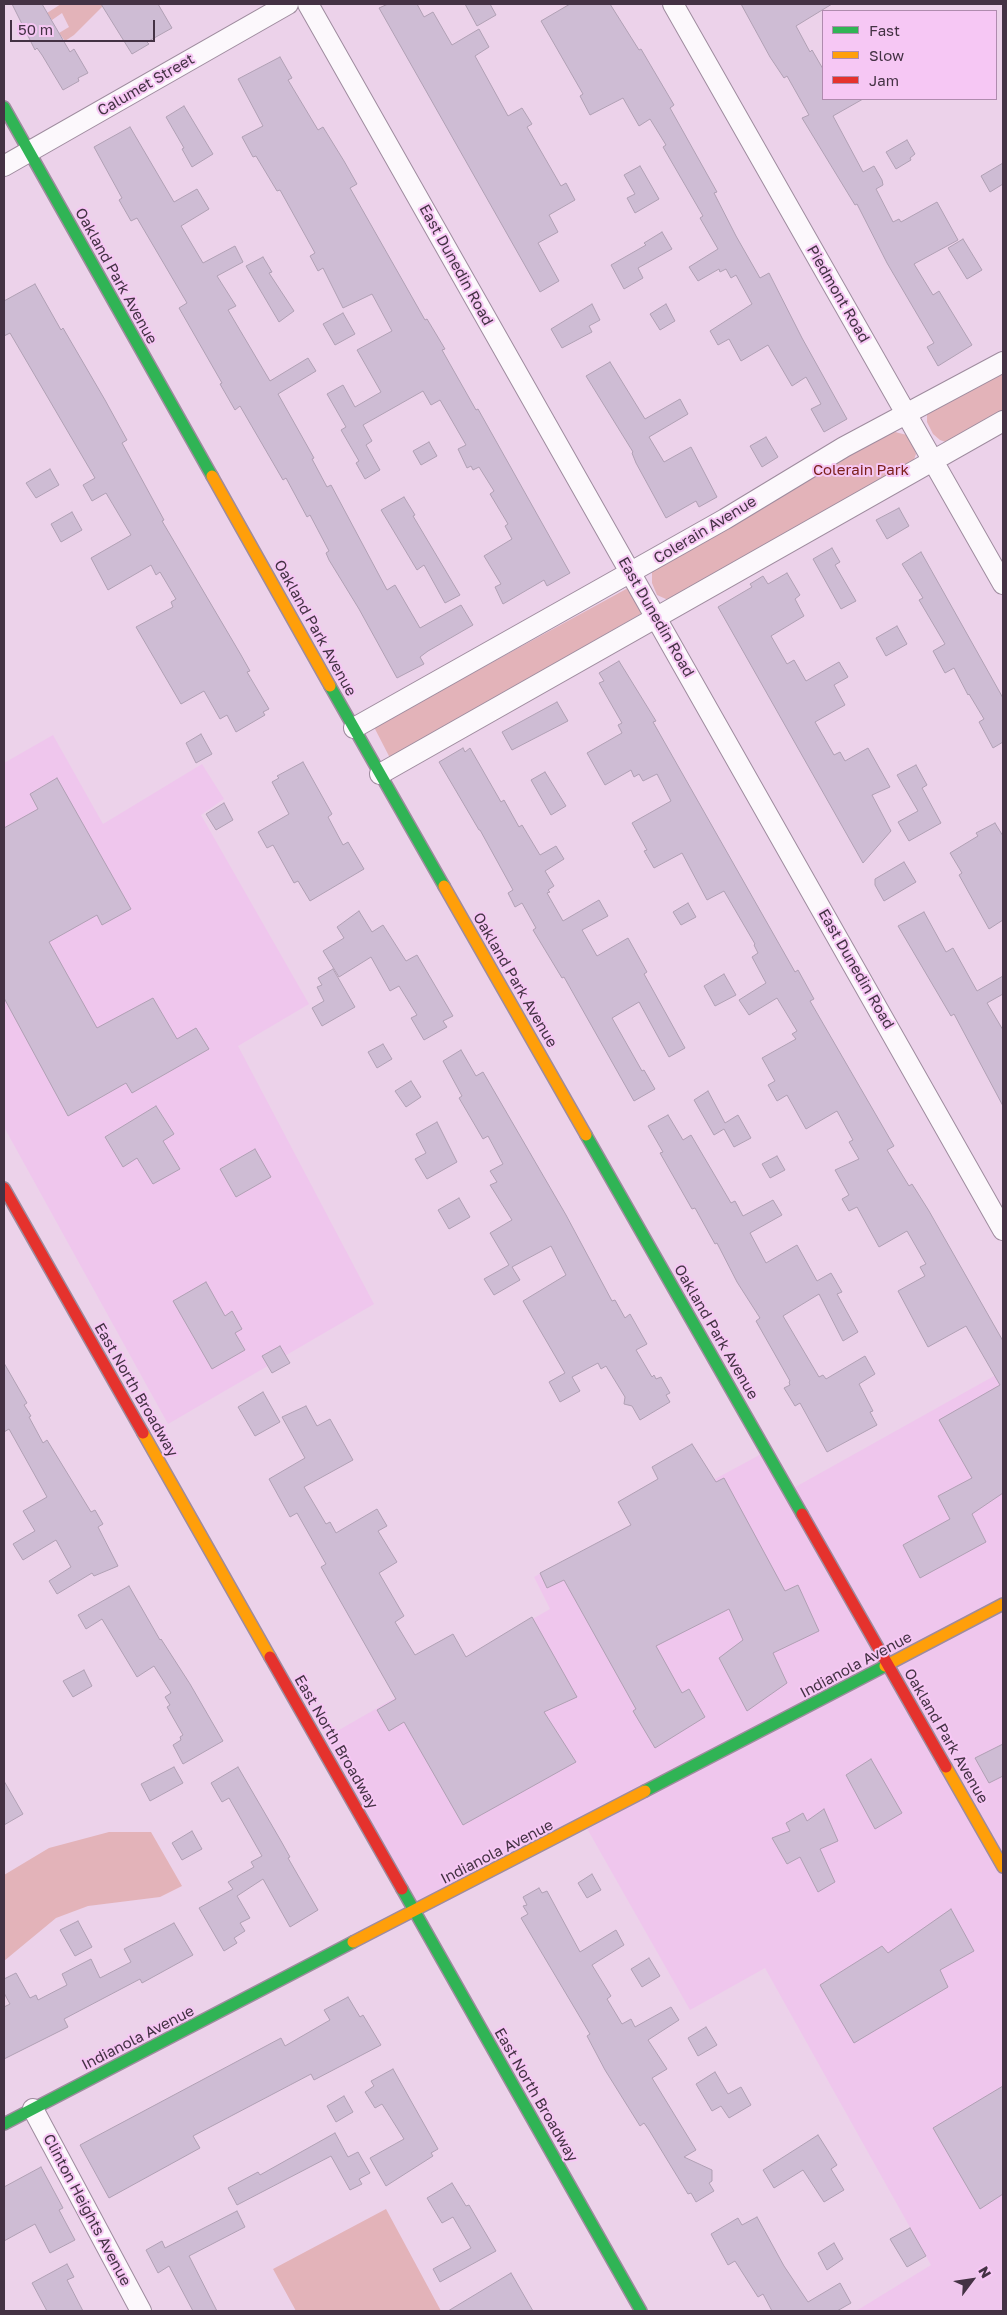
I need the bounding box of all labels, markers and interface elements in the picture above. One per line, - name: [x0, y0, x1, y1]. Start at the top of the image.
- scale bar: [12, 10, 158, 42]
- legend: [822, 10, 997, 100]
- text: 50 m: [18, 20, 53, 38]
- text: Fast: [869, 21, 900, 39]
- text: Slow: [869, 46, 904, 64]
- street label: Calumet Street: [94, 50, 198, 120]
- text: Jam: [869, 71, 899, 89]
- street label: East Dunedin Road: [415, 201, 497, 329]
- street label: Oakland Park Avenue: [71, 205, 161, 347]
- street label: Piedmont Road: [803, 242, 873, 346]
- park label: Colerain Park: [813, 461, 909, 479]
- street label: Colerain Avenue: [650, 492, 760, 568]
- street label: East Dunedin Road: [614, 554, 698, 680]
- street label: Oakland Park Avenue: [270, 557, 360, 699]
- street label: East Dunedin Road: [814, 906, 898, 1032]
- street label: Oakland Park Avenue: [469, 909, 561, 1051]
- street label: Oakland Park Avenue: [670, 1261, 762, 1403]
- street label: East North Broadway: [90, 1320, 182, 1460]
- street label: Indianola Avenue: [797, 1628, 915, 1702]
- street label: Oakland Park Avenue: [900, 1665, 992, 1807]
- street label: East North Broadway: [290, 1672, 382, 1812]
- street label: Indianola Avenue: [438, 1816, 556, 1888]
- street label: Indianola Avenue: [79, 2002, 197, 2074]
- street label: East North Broadway: [490, 2025, 582, 2165]
- street label: Clinton Heights Avenue: [39, 2131, 135, 2289]
- north arrow: [947, 2255, 997, 2305]
- text: N: [975, 2263, 995, 2281]

